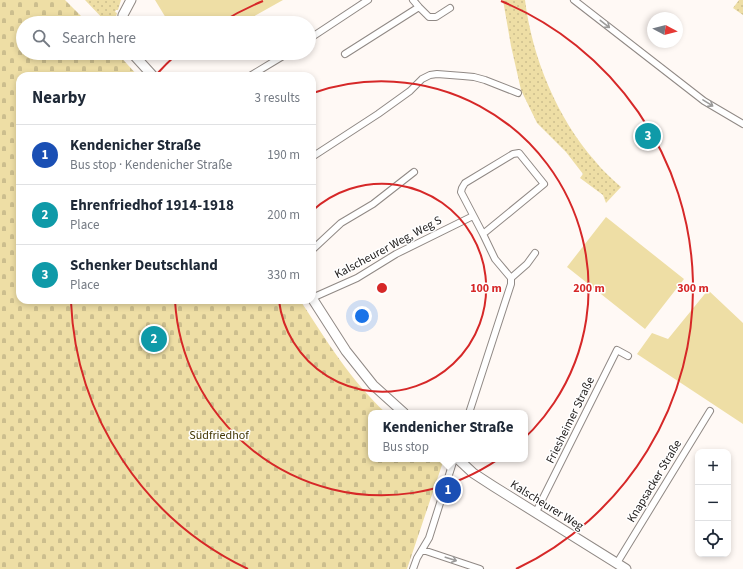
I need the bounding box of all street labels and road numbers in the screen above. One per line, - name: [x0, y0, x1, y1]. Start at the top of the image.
- street label: Kalscheurer Weg, Weg S: [332, 212, 445, 283]
- street label: Friesheimer Straße: [542, 374, 599, 466]
- street label: Knapsacker Straße: [623, 437, 686, 526]
- street label: Kalscheurer Weg: [507, 476, 587, 535]

